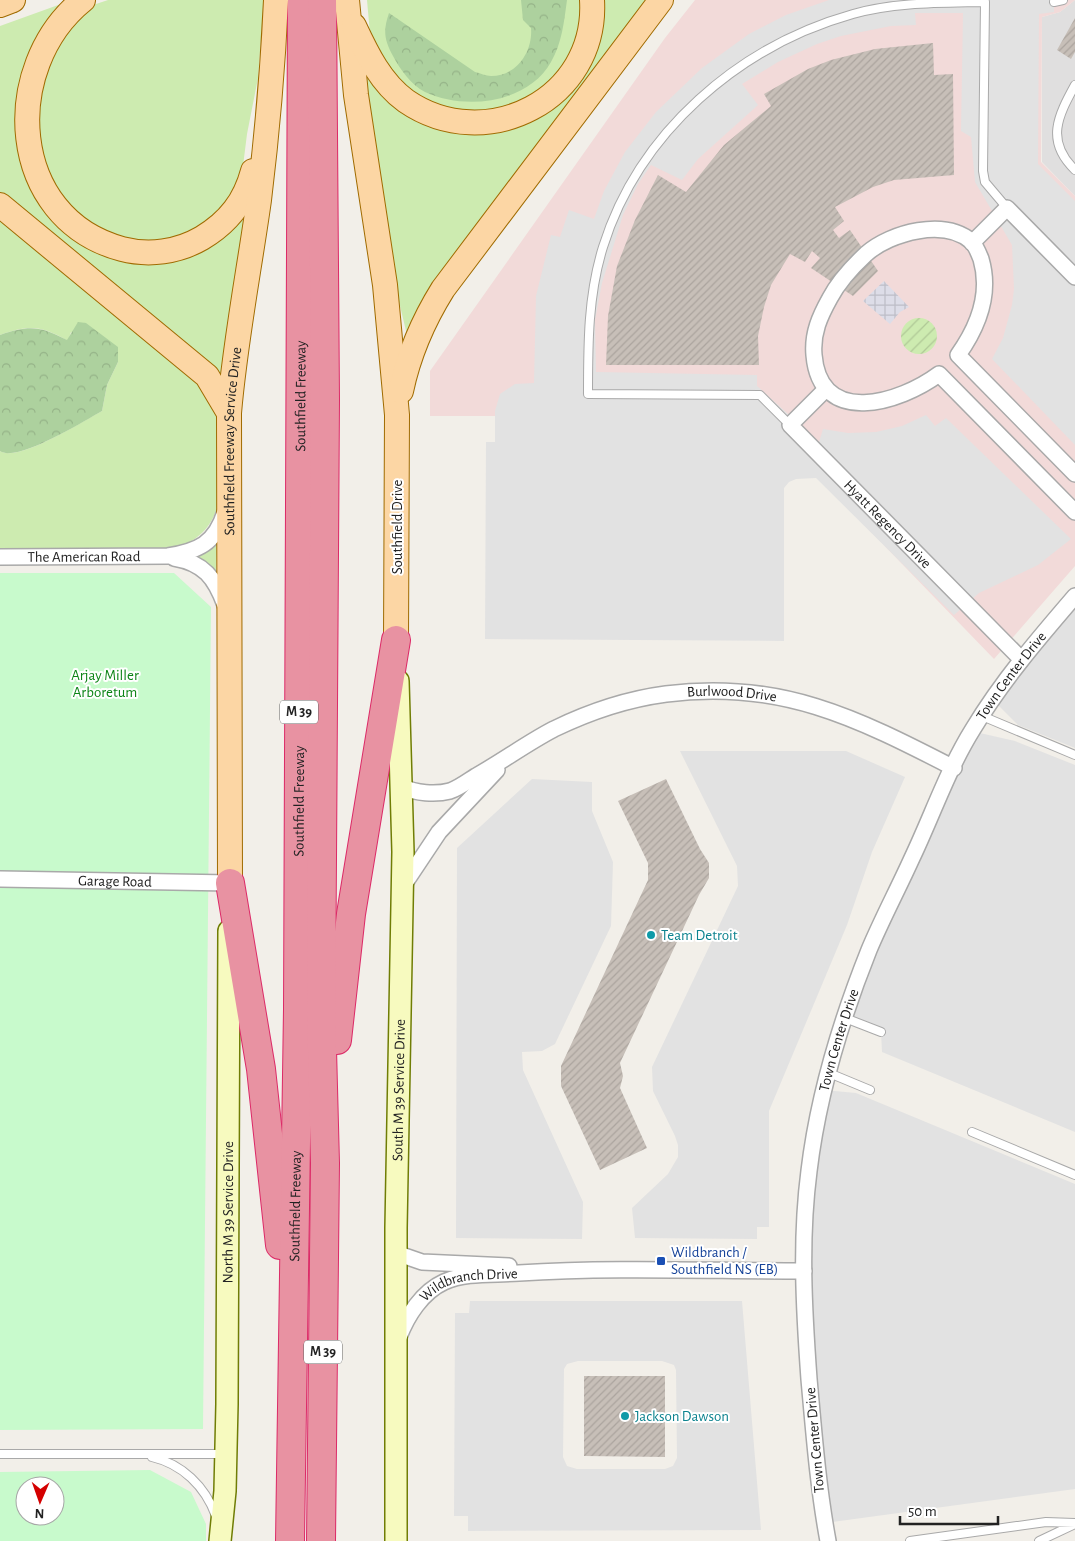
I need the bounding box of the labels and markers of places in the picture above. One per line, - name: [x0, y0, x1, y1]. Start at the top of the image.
- place label: Team Detroit: [661, 928, 738, 943]
- marker: Team Detroit: [645, 929, 657, 941]
- place label: Wildbranch / Southfield NS (EB): [671, 1245, 778, 1277]
- marker: Wildbranch / Southfield NS (EB): [655, 1255, 667, 1267]
- place label: Jackson Dawson: [635, 1409, 729, 1424]
- marker: Jackson Dawson: [619, 1410, 631, 1422]

